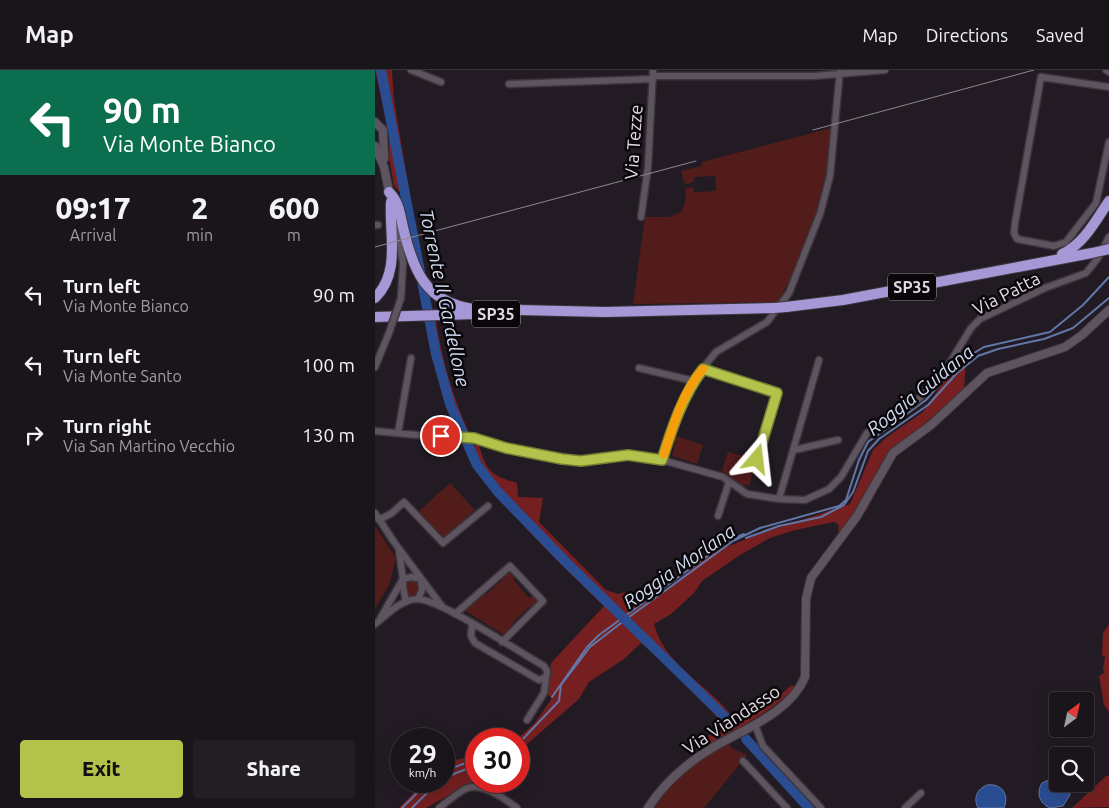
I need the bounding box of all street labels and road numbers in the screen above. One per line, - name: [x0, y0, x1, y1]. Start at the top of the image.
- street label: Via Tezze: [620, 104, 646, 180]
- street label: Via Patta: [969, 268, 1043, 318]
- road number: SP35: [888, 273, 936, 300]
- road number: SP35: [472, 300, 520, 328]
- street label: Via Viandasso: [679, 680, 783, 758]

